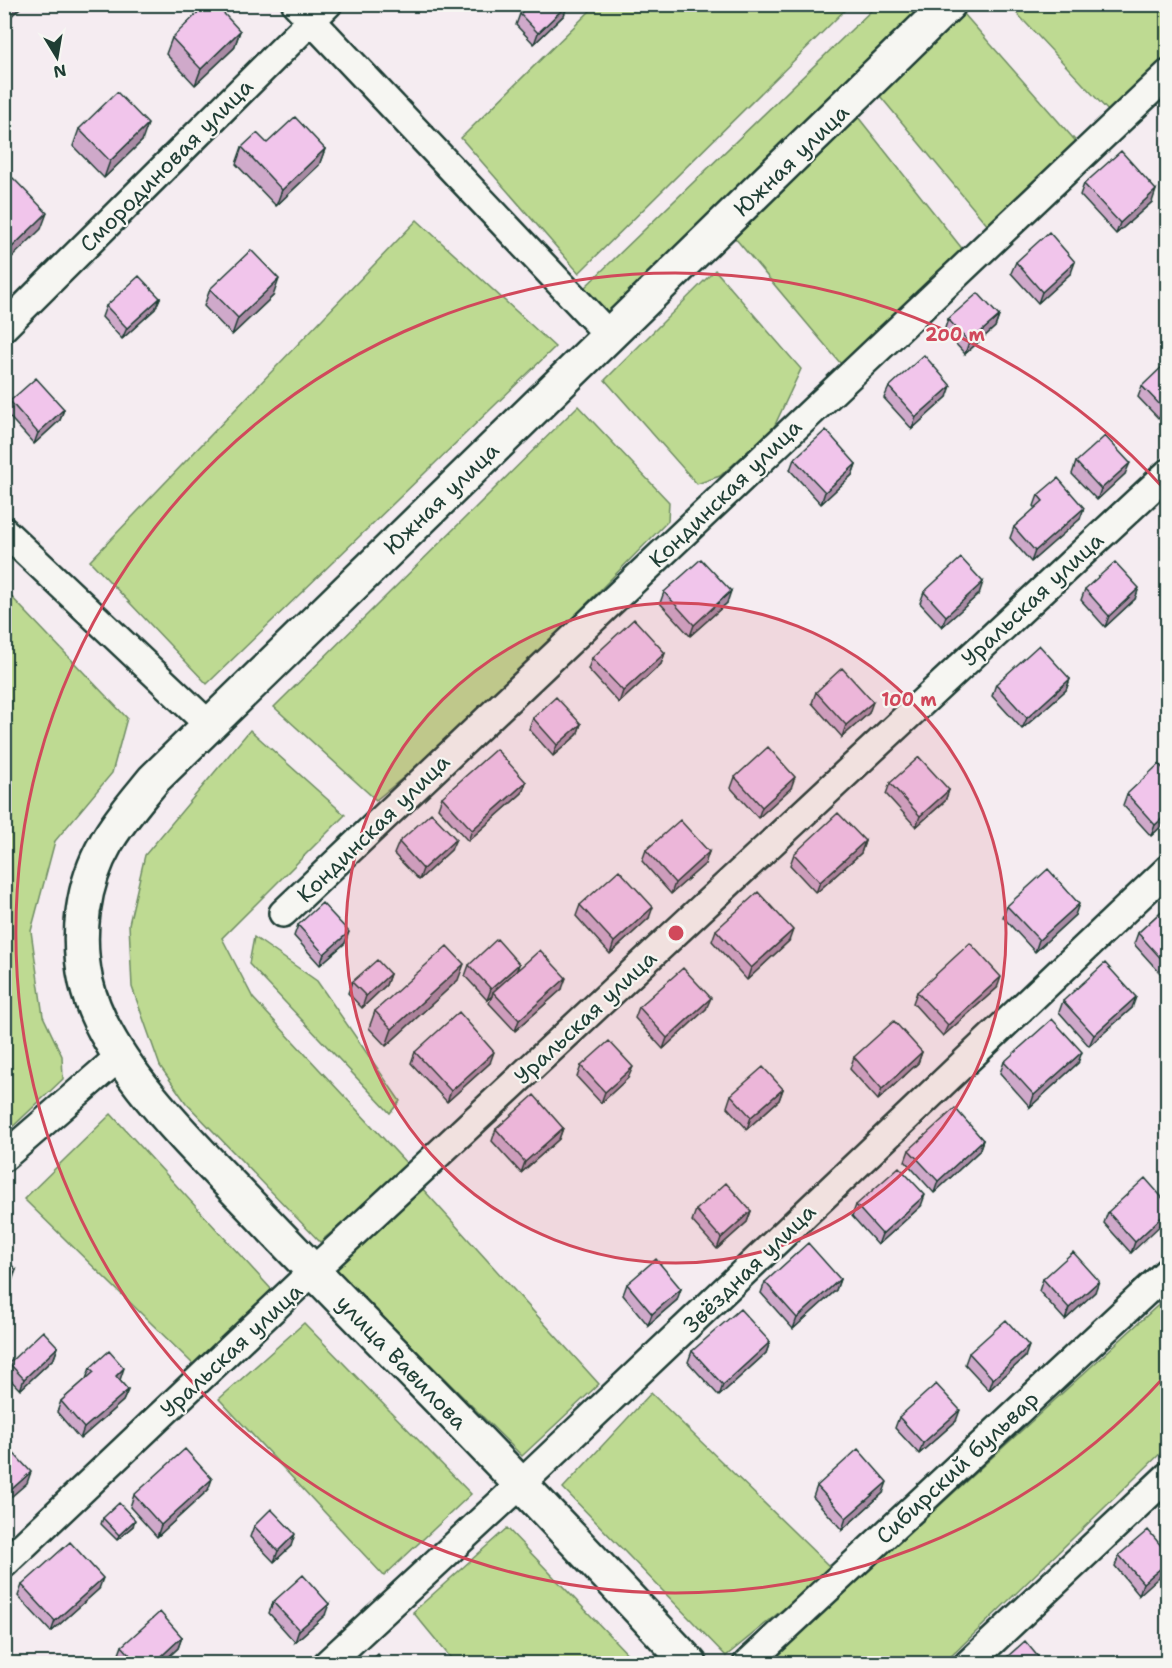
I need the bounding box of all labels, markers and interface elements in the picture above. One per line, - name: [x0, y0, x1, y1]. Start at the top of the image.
- north arrow: [27, 27, 87, 87]
- text: N: [52, 60, 68, 83]
- street label: Смородиновая улица: [73, 72, 260, 258]
- street label: Южная улица: [727, 98, 856, 223]
- text: 200 m: [925, 323, 986, 347]
- street label: Кондинская улица: [643, 413, 808, 574]
- street label: Южная улица: [377, 436, 506, 561]
- street label: Уральская улица: [955, 526, 1110, 673]
- text: 100 m: [881, 688, 937, 712]
- street label: Кондинская улица: [291, 748, 456, 909]
- centre of rings: [666, 923, 686, 943]
- street label: Уральская улица: [508, 944, 663, 1091]
- street label: Звёздная улица: [677, 1197, 822, 1339]
- street label: Уральская улица: [154, 1277, 309, 1424]
- street label: улица Вавилова: [330, 1289, 474, 1436]
- street label: Сибирский бульвар: [870, 1384, 1045, 1550]

